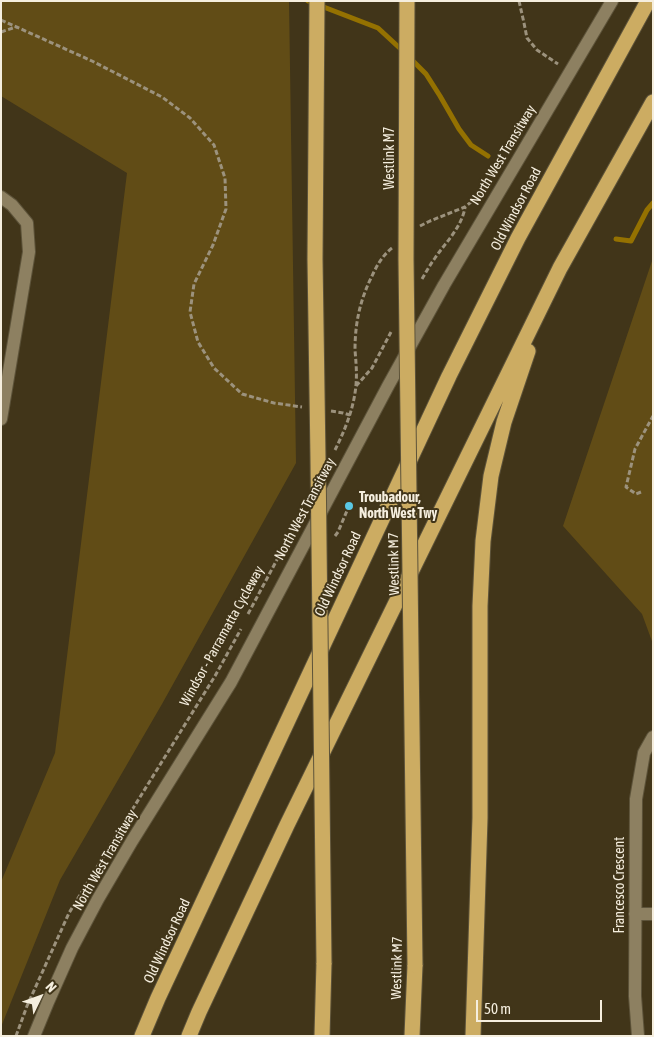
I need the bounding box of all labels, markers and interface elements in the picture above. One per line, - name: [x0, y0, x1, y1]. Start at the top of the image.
- street label: North West Transitway: [467, 102, 539, 208]
- street label: Westlink M7: [382, 127, 398, 189]
- street label: Old Windsor Road: [487, 165, 545, 253]
- street label: North West Transitway: [271, 455, 339, 563]
- place label: Troubadour, North West Twy: [359, 490, 437, 522]
- marker: Troubadour, North West Twy: [343, 500, 355, 512]
- street label: Old Windsor Road: [311, 529, 365, 619]
- street label: Westlink M7: [385, 532, 403, 596]
- street label: Windsor - Parramatta Cycleway: [176, 563, 268, 709]
- street label: North West Transitway: [69, 807, 141, 913]
- street label: Francesco Crescent: [612, 837, 628, 933]
- street label: Old Windsor Road: [140, 896, 194, 986]
- street label: Westlink M7: [388, 936, 406, 1000]
- north arrow: [15, 972, 65, 1022]
- text: N: [42, 979, 60, 995]
- scale bar: [479, 990, 605, 1022]
- text: 50 m: [484, 1000, 511, 1017]

